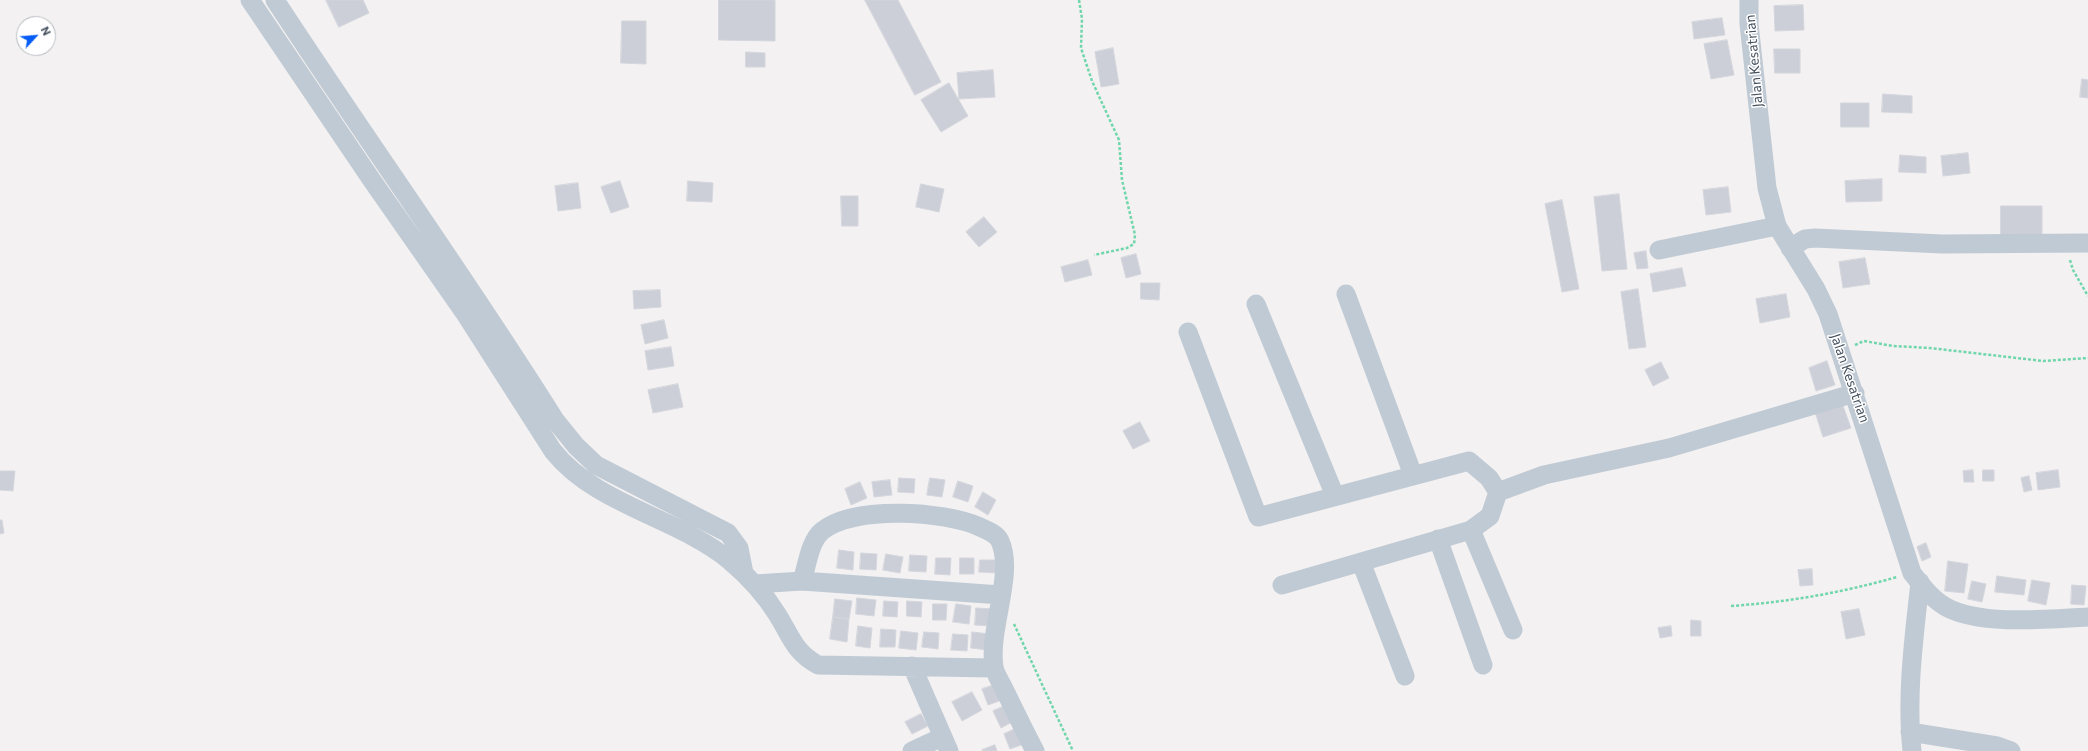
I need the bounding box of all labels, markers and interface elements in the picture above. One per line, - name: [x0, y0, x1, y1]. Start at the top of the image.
- street label: Jalan Kesatrian: [1742, 14, 1766, 108]
- north arrow: [16, 16, 56, 56]
- text: N: [39, 24, 54, 38]
- street label: Jalan Kesatrian: [1827, 331, 1873, 425]

